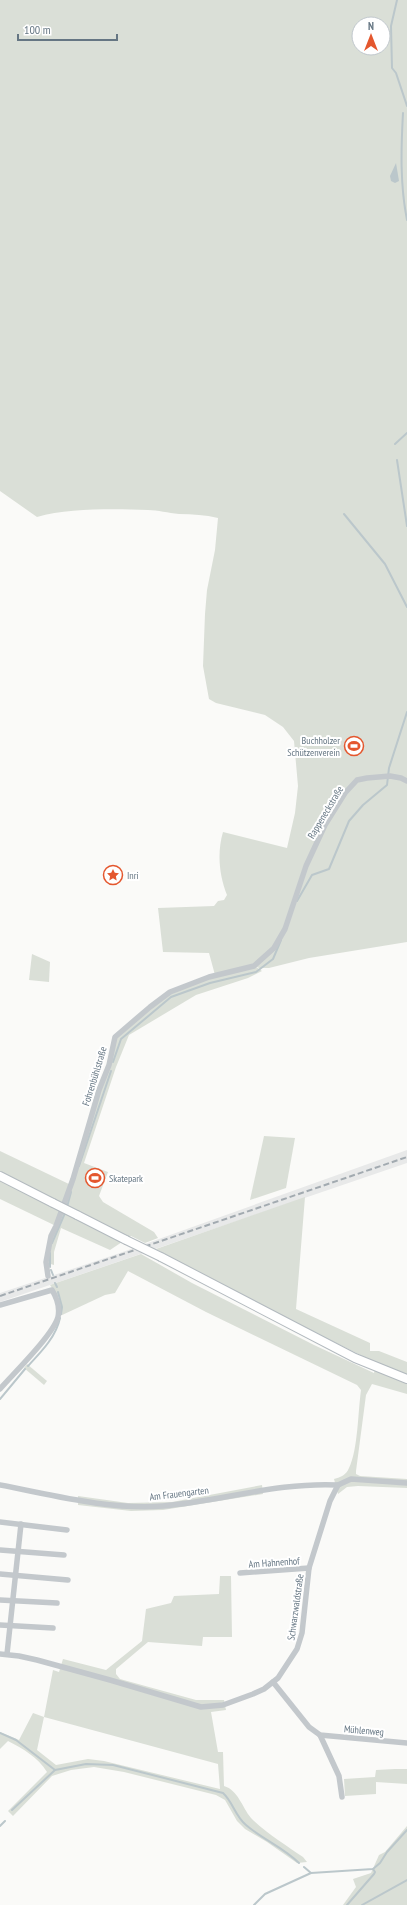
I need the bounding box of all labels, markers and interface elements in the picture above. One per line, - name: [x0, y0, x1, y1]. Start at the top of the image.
- scale bar: [18, 16, 117, 42]
- north arrow: [351, 16, 391, 56]
- text: N: [368, 19, 374, 33]
- text: 100 m: [24, 22, 51, 37]
- place label: Buchholzer Schützenverein: [287, 734, 340, 759]
- sports icon: Buchholzer Schützenverein: [343, 735, 365, 757]
- street label: Rappeneckstraße: [305, 783, 346, 841]
- place icon: Inri: [102, 864, 124, 886]
- place label: Inri: [127, 869, 139, 882]
- street label: Fohrenbühlstraße: [79, 1045, 110, 1107]
- sports icon: Skatepark: [84, 1167, 106, 1189]
- place label: Skatepark: [109, 1172, 143, 1185]
- street label: Am Frauengarten: [149, 1483, 209, 1504]
- street label: Am Hahnenhof: [248, 1554, 300, 1571]
- street label: Schwarzwaldstraße: [284, 1573, 307, 1641]
- street label: Mühlenweg: [343, 1722, 385, 1739]

